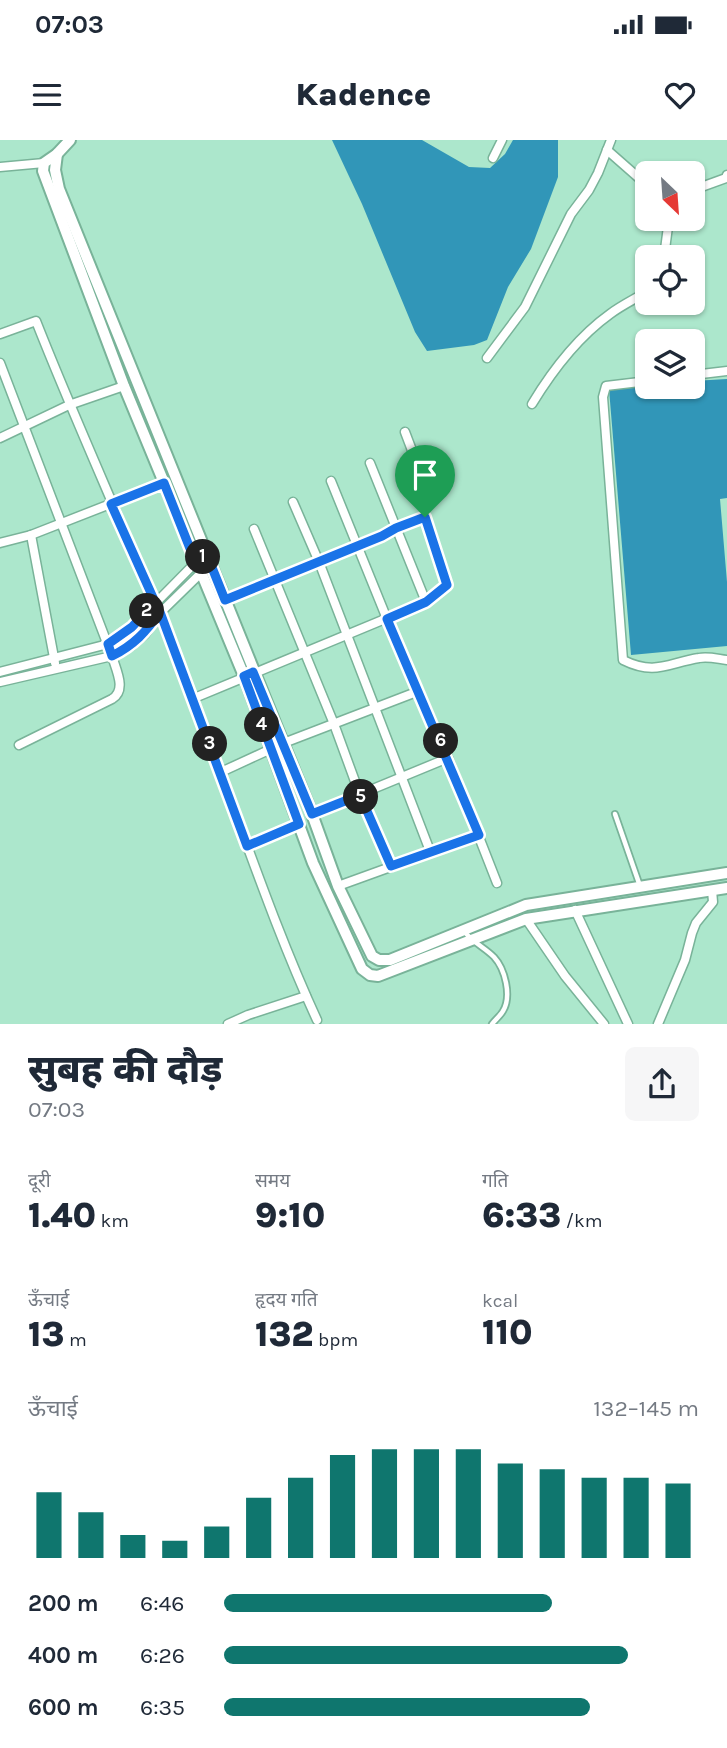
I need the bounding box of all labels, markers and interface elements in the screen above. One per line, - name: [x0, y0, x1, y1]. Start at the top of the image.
- text: 07:03: [35, 9, 104, 40]
- icon: menu: [28, 76, 66, 114]
- text: Kadence: [296, 76, 431, 113]
- icon: heart: [661, 76, 699, 114]
- north arrow: [635, 161, 705, 231]
- map controls: [635, 161, 705, 399]
- button: locate: [635, 245, 705, 315]
- button: layers: [635, 329, 705, 399]
- pin: [395, 445, 455, 517]
- icon: arrive: [406, 456, 444, 494]
- pin: 1: [186, 540, 220, 574]
- text: 1: [199, 545, 206, 567]
- pin: 2: [130, 594, 164, 629]
- text: 2: [141, 599, 152, 621]
- pin: 4: [244, 708, 280, 742]
- text: 4: [256, 713, 267, 735]
- pin: 6: [424, 724, 458, 758]
- pin: 3: [192, 726, 228, 762]
- text: 6: [435, 729, 446, 751]
- text: 3: [204, 732, 215, 754]
- pin: 5: [344, 780, 378, 814]
- text: 5: [355, 785, 366, 807]
- text: सुबह की दौड़: [28, 1047, 222, 1092]
- button: share: [625, 1047, 699, 1121]
- text: 07:03: [28, 1096, 85, 1123]
- text: दूरी: [28, 1170, 51, 1192]
- text: समय: [255, 1170, 290, 1192]
- text: गति: [482, 1170, 508, 1192]
- text: 1.40: [28, 1195, 96, 1236]
- text: 9:10: [255, 1195, 325, 1236]
- text: 6:33: [482, 1195, 561, 1236]
- text: km: [96, 1210, 129, 1232]
- text: /km: [561, 1210, 602, 1232]
- text: ऊँचाई: [28, 1289, 69, 1311]
- text: हृदय गति: [255, 1289, 318, 1311]
- text: kcal: [482, 1290, 518, 1312]
- text: 110: [482, 1312, 532, 1353]
- text: 13: [28, 1314, 64, 1355]
- text: 132: [255, 1314, 314, 1355]
- text: m: [64, 1329, 87, 1351]
- text: bpm: [314, 1329, 358, 1351]
- text: ऊँचाई: [28, 1395, 78, 1422]
- text: 132–145 m: [593, 1395, 699, 1422]
- text: 200 m: [28, 1590, 99, 1617]
- text: 6:46: [140, 1590, 184, 1617]
- text: 400 m: [28, 1642, 98, 1669]
- text: 6:26: [140, 1642, 185, 1669]
- text: 600 m: [28, 1694, 99, 1721]
- text: 6:35: [140, 1694, 185, 1721]

